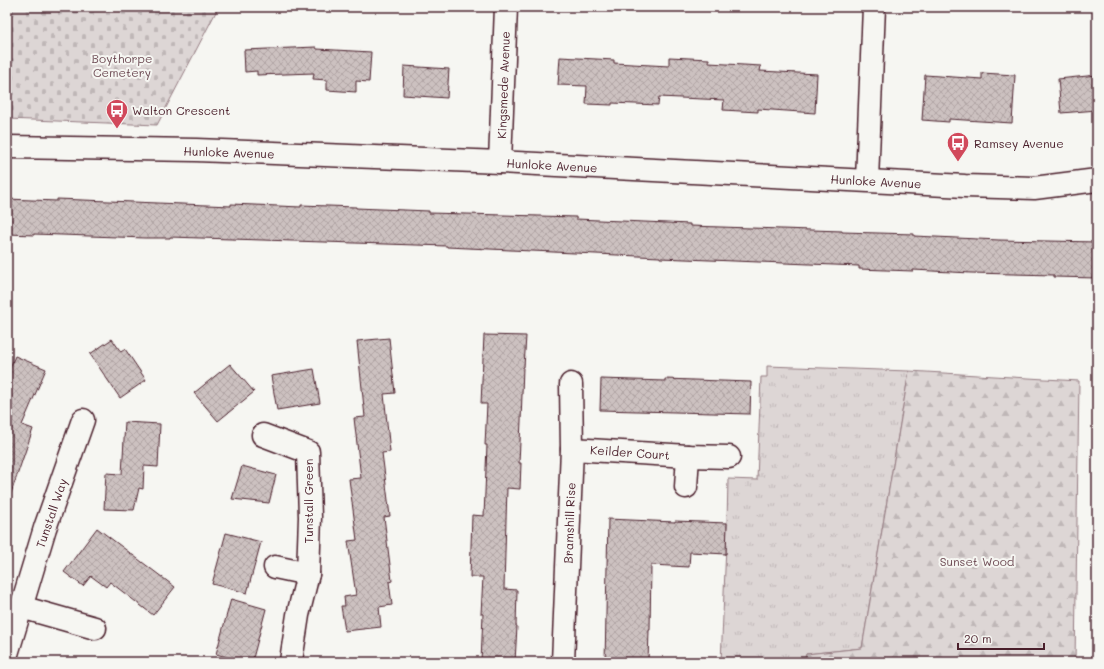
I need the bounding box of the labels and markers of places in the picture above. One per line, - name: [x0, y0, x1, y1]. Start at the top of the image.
- bus stop icon: Walton Crescent: [104, 97, 130, 130]
- place label: Walton Crescent: [132, 102, 230, 118]
- bus stop icon: Ramsey Avenue: [945, 130, 971, 163]
- place label: Ramsey Avenue: [974, 135, 1064, 151]

